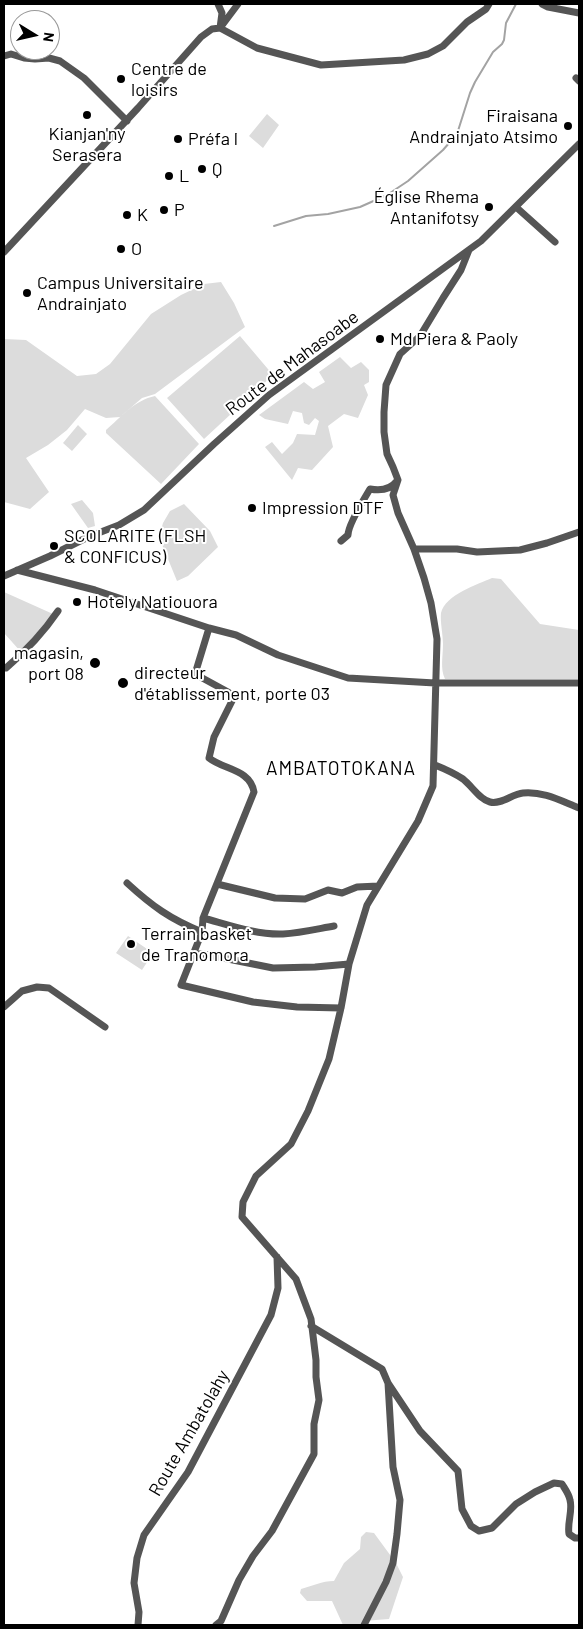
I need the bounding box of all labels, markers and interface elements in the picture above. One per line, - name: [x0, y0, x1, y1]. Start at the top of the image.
- north arrow: [10, 10, 60, 60]
- text: N: [40, 31, 58, 43]
- place label: Centre de loisirs: [131, 58, 207, 100]
- marker: Centre de loisirs: [115, 73, 127, 85]
- place label: Firaisana Andrainjato Atsimo: [409, 105, 558, 148]
- marker: Kianjan'ny Serasera: [81, 109, 93, 121]
- marker: Firaisana Andrainjato Atsimo: [562, 120, 574, 132]
- place label: Kianjan'ny Serasera: [48, 123, 126, 166]
- place label: Préfa I: [188, 128, 238, 150]
- marker: Préfa I: [172, 133, 184, 145]
- place label: Q: [212, 158, 222, 180]
- marker: Q: [196, 163, 208, 175]
- place label: L: [179, 165, 189, 187]
- marker: L: [163, 170, 175, 182]
- place label: Église Rhema Antanifotsy: [374, 186, 479, 228]
- place label: P: [174, 199, 185, 221]
- marker: Église Rhema Antanifotsy: [483, 201, 495, 213]
- place label: K: [137, 204, 148, 226]
- marker: P: [158, 204, 170, 216]
- marker: K: [121, 209, 133, 221]
- place label: O: [131, 238, 142, 260]
- marker: O: [115, 243, 127, 255]
- place label: Campus Universitaire Andrainjato: [37, 272, 204, 314]
- marker: Campus Universitaire Andrainjato: [21, 287, 33, 299]
- street label: Route de Mahasoabe: [221, 306, 363, 420]
- place label: Md Piera & Paoly: [390, 328, 518, 350]
- marker: Md Piera & Paoly: [374, 333, 386, 345]
- place label: Impression DTF: [262, 497, 384, 519]
- marker: Impression DTF: [246, 502, 258, 514]
- place label: SCOLARITE (FLSH & CONFICUS): [64, 525, 206, 568]
- marker: SCOLARITE (FLSH & CONFICUS): [48, 540, 60, 552]
- place label: Hotely Natiouora: [87, 591, 218, 613]
- marker: Hotely Natiouora: [71, 596, 83, 608]
- place label: magasin, port 08: [14, 642, 84, 684]
- marker: magasin, port 08: [88, 656, 102, 670]
- place label: directeur d'établissement, porte 03: [134, 662, 330, 704]
- marker: directeur d'établissement, porte 03: [116, 676, 130, 690]
- district label: AMBATOTOKANA: [264, 758, 418, 780]
- place label: Terrain basket de Tranomora: [141, 923, 252, 966]
- marker: Terrain basket de Tranomora: [125, 938, 137, 950]
- street label: Route Ambatolahy: [144, 1366, 234, 1500]

